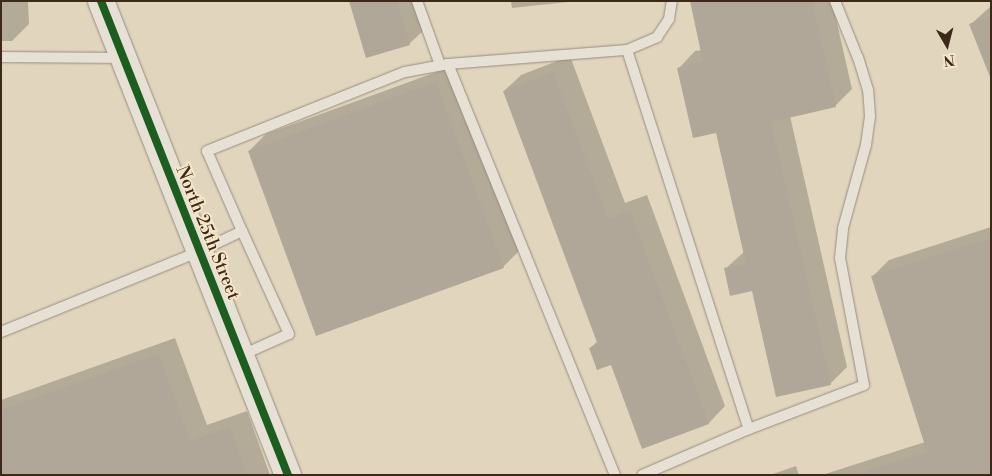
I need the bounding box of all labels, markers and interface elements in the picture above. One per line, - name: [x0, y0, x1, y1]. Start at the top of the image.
- north arrow: [922, 20, 972, 70]
- text: N: [942, 50, 956, 70]
- street label: North 25th Street: [170, 163, 244, 303]

